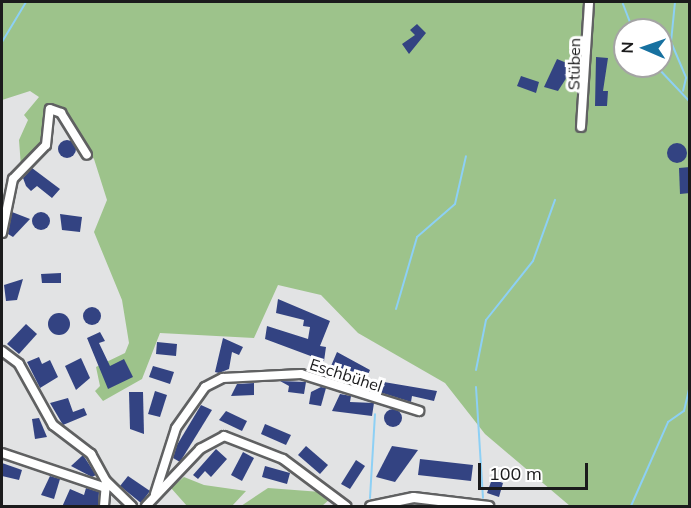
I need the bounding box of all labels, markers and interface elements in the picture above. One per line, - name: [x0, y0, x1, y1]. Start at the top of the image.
- north arrow: [613, 18, 673, 78]
- street label: Stüben: [564, 38, 584, 90]
- text: N: [617, 41, 637, 54]
- street label: Eschbühel: [307, 354, 385, 396]
- scale bar: [481, 451, 590, 489]
- text: 100 m: [489, 462, 542, 485]

